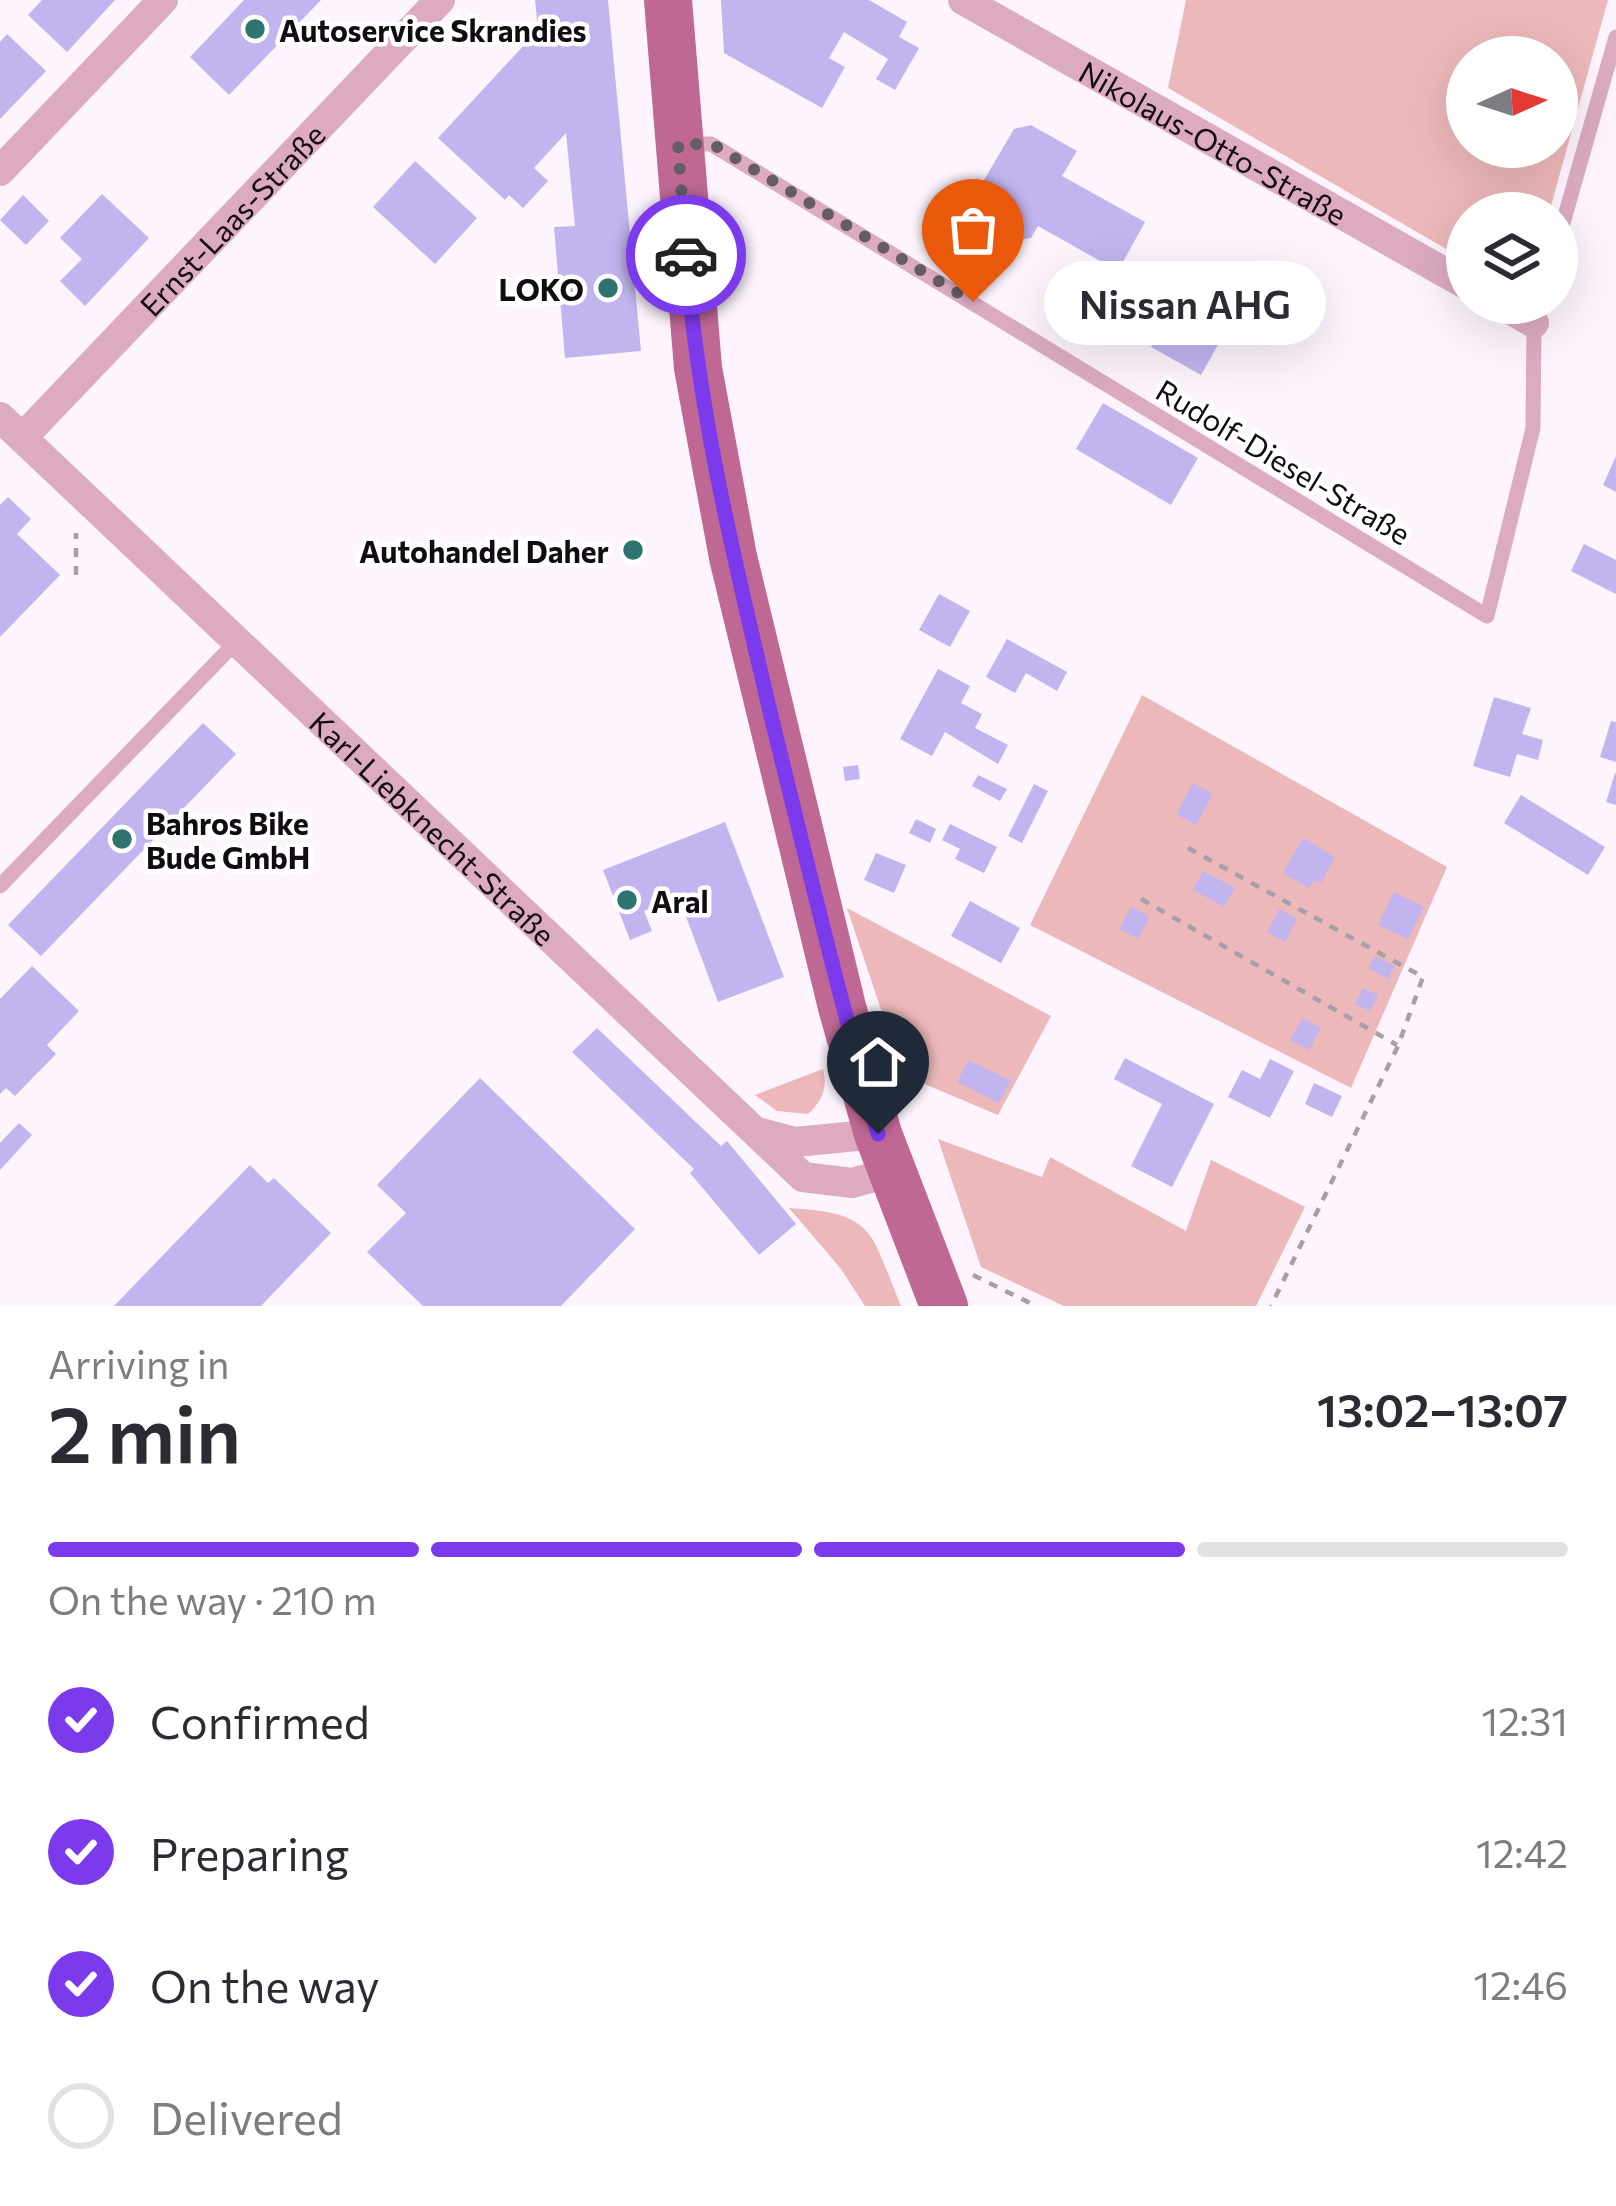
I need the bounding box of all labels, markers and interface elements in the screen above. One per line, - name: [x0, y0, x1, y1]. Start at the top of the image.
- place label: Autoservice Skrandies: [279, 11, 587, 48]
- marker: Autoservice Skrandies: [242, 16, 268, 42]
- north arrow: [1446, 36, 1578, 168]
- map controls: [1446, 36, 1578, 324]
- street label: Nikolaus-Otto-Straße: [1074, 52, 1354, 232]
- street label: Ernst-Laas-Straße: [131, 115, 331, 323]
- pin: [922, 179, 1024, 302]
- button: layers: [1446, 192, 1578, 324]
- courier: [626, 195, 746, 315]
- icon: bag: [940, 197, 1006, 263]
- icon: car: [653, 222, 719, 288]
- callout: Nissan AHG: [1045, 260, 1327, 344]
- place label: LOKO: [499, 270, 584, 307]
- marker: LOKO: [595, 275, 621, 301]
- text: Nissan AHG: [1079, 279, 1291, 327]
- street label: Rudolf-Diesel-Straße: [1150, 371, 1418, 551]
- place label: Autohandel Daher: [359, 532, 609, 569]
- marker: Autohandel Daher: [620, 537, 646, 563]
- street label: Karl-Liebknecht-Straße: [303, 703, 564, 952]
- place label: Bahros Bike Bude GmbH: [146, 804, 310, 875]
- marker: Bahros Bike Bude GmbH: [109, 826, 135, 852]
- place label: Aral: [651, 882, 709, 919]
- marker: Aral: [614, 887, 640, 913]
- pin: [827, 1011, 929, 1134]
- icon: home: [845, 1029, 911, 1095]
- text: Arriving in: [48, 1339, 229, 1387]
- text: 13:02–13:07: [1317, 1381, 1568, 1436]
- text: 2 min: [48, 1384, 241, 1479]
- text: On the way · 210 m: [48, 1575, 376, 1623]
- icon: check: [48, 1687, 114, 1753]
- text: Confirmed: [150, 1693, 370, 1748]
- text: 12:31: [1482, 1696, 1568, 1744]
- icon: check: [48, 1819, 114, 1885]
- text: Preparing: [150, 1825, 349, 1880]
- text: 12:42: [1476, 1828, 1568, 1876]
- icon: check: [48, 1951, 114, 2017]
- text: On the way: [150, 1957, 380, 2012]
- text: 12:46: [1473, 1960, 1568, 2008]
- text: Delivered: [150, 2089, 343, 2144]

